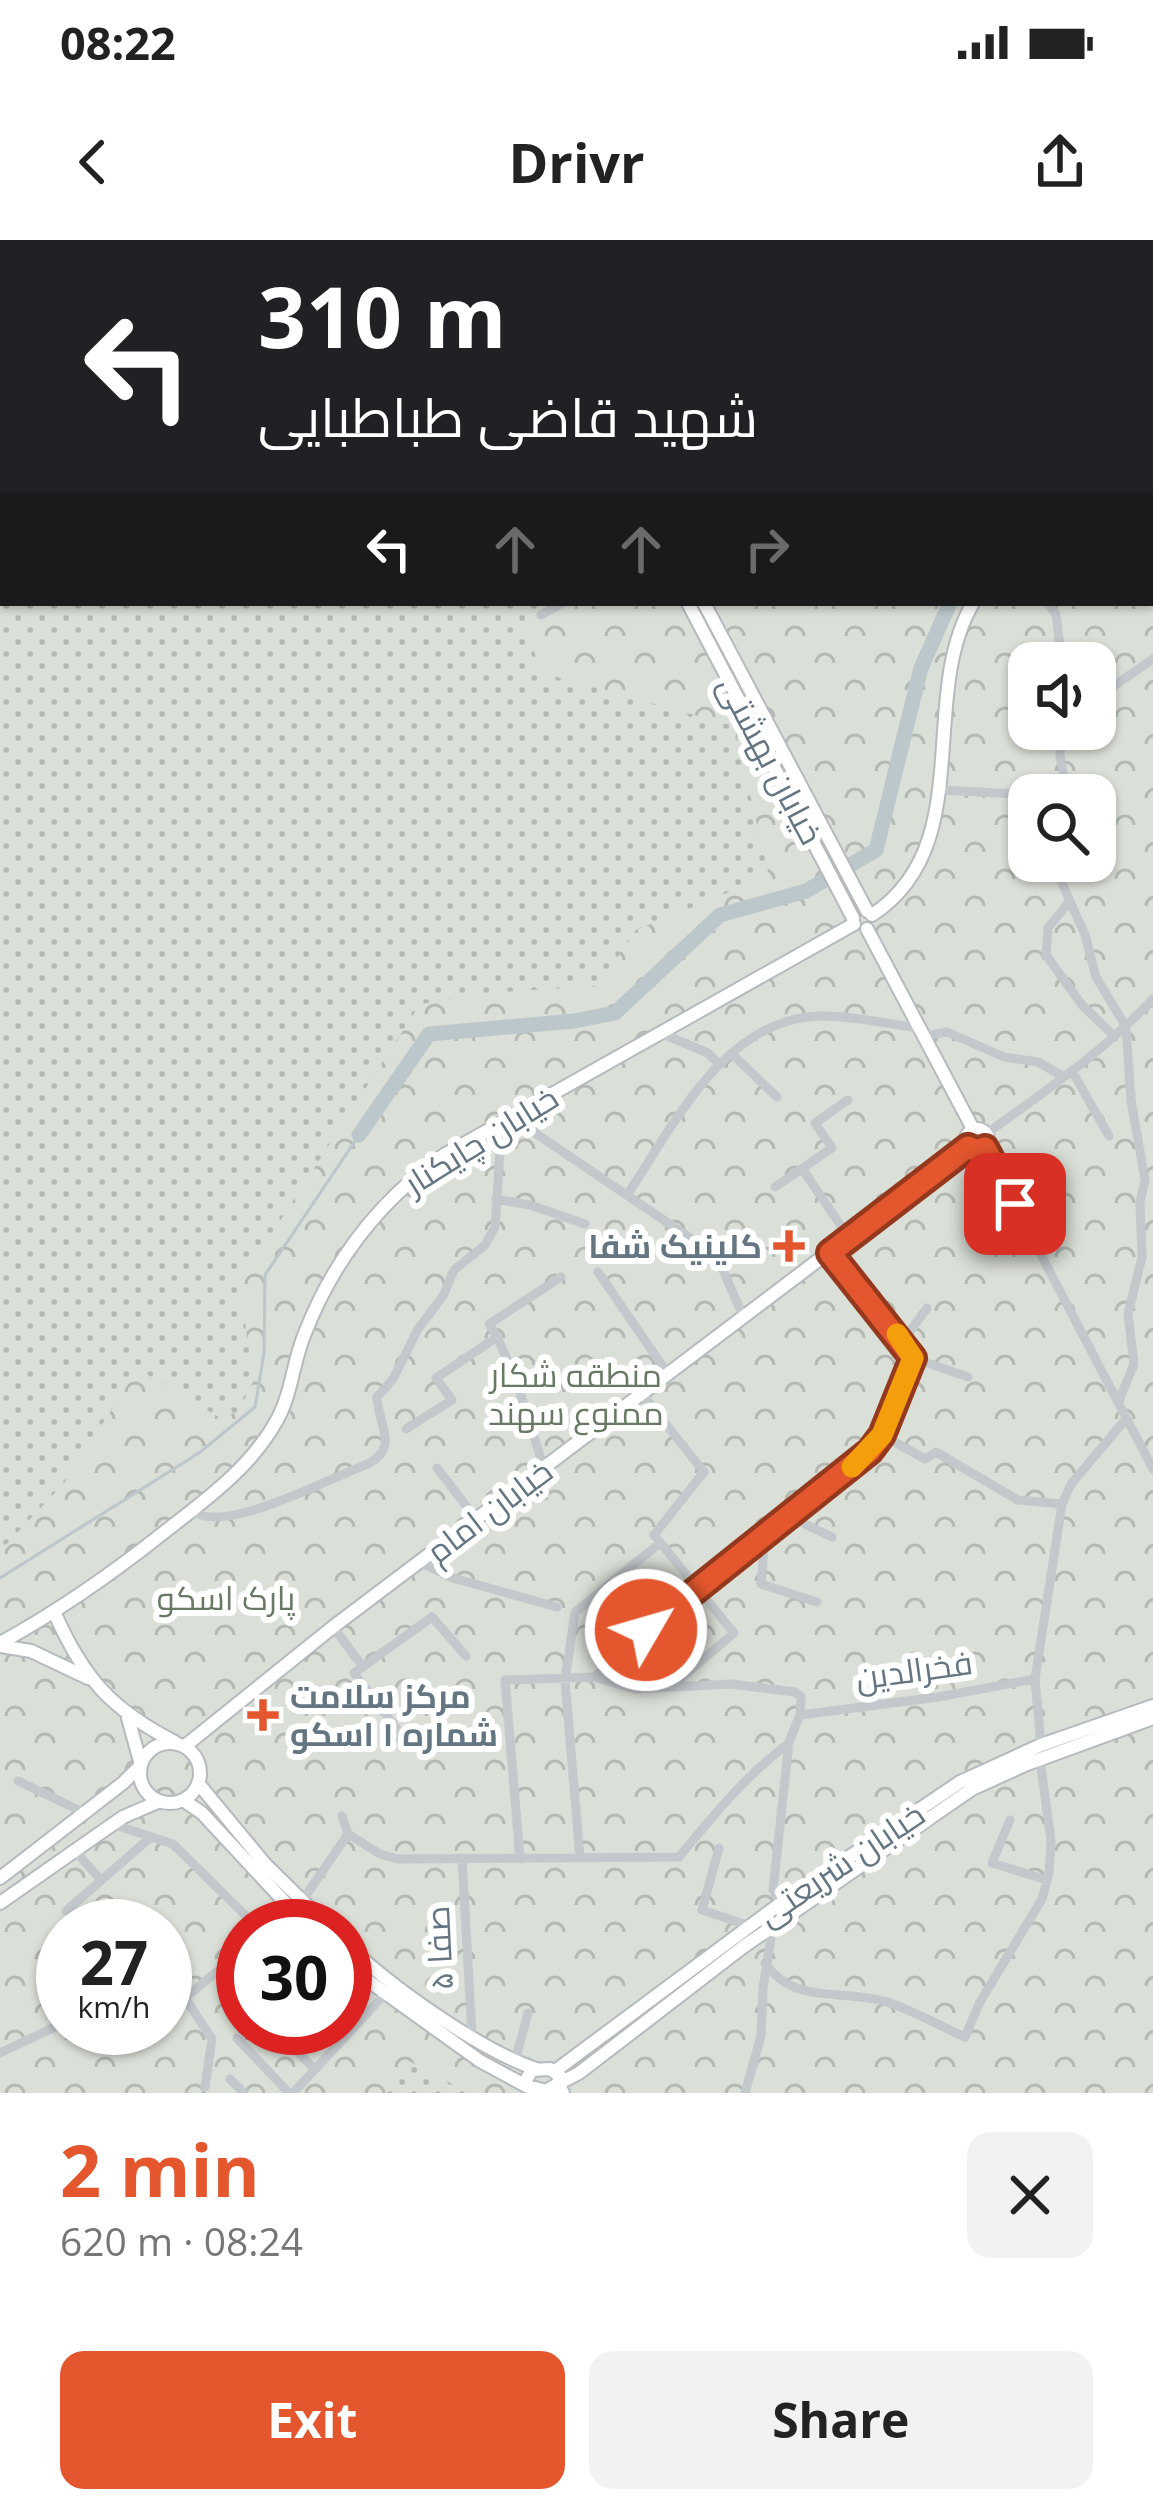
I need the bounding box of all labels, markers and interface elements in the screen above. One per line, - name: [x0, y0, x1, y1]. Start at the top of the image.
- text: 08:22: [60, 12, 176, 73]
- text: Drivr: [508, 125, 645, 199]
- icon: back: [60, 129, 126, 195]
- icon: share: [1027, 129, 1093, 195]
- text: 310 m: [258, 258, 506, 373]
- icon: left: [60, 288, 216, 444]
- text: شهید قاضی طباطبایی: [258, 379, 758, 453]
- icon: left: [356, 516, 422, 582]
- icon: ahead: [482, 516, 548, 582]
- icon: ahead: [608, 516, 674, 582]
- icon: right: [734, 516, 800, 582]
- map controls: [1008, 642, 1116, 882]
- button: sound: [1008, 642, 1116, 750]
- street label: خیابان بهشتی: [708, 668, 835, 852]
- button: search: [1008, 774, 1116, 882]
- street label: خیابان چایکنار: [394, 1075, 566, 1206]
- pin: [964, 1153, 1066, 1255]
- icon: arrive: [982, 1171, 1048, 1237]
- place label: کلینیک شفا: [588, 1223, 762, 1268]
- marker: کلینیک شفا: [773, 1230, 805, 1262]
- park label: منطقه شکار ممنوع سهند: [488, 1352, 664, 1436]
- street label: خیابان امام: [416, 1448, 562, 1574]
- position arrow: [583, 1567, 709, 1693]
- park label: پارک اسکو: [157, 1575, 295, 1620]
- street label: فخرالدین: [853, 1639, 975, 1700]
- place label: مرکز سلامت شماره ۱ اسکو: [290, 1673, 498, 1756]
- marker: مرکز سلامت شماره ۱ اسکو: [247, 1699, 279, 1731]
- street label: خیابان شریعتی: [748, 1791, 933, 1936]
- speed limit sign: 30: [216, 1899, 372, 2055]
- street label: صفا ۵: [414, 1905, 463, 1991]
- text: 27: [80, 1921, 148, 2003]
- text: km/h: [78, 1986, 150, 2027]
- text: 2 min: [60, 2120, 260, 2218]
- button: close: [967, 2132, 1093, 2258]
- text: 620 m · 08:24: [60, 2214, 303, 2267]
- button: Exit: [60, 2351, 565, 2489]
- button: Share: [589, 2351, 1093, 2489]

